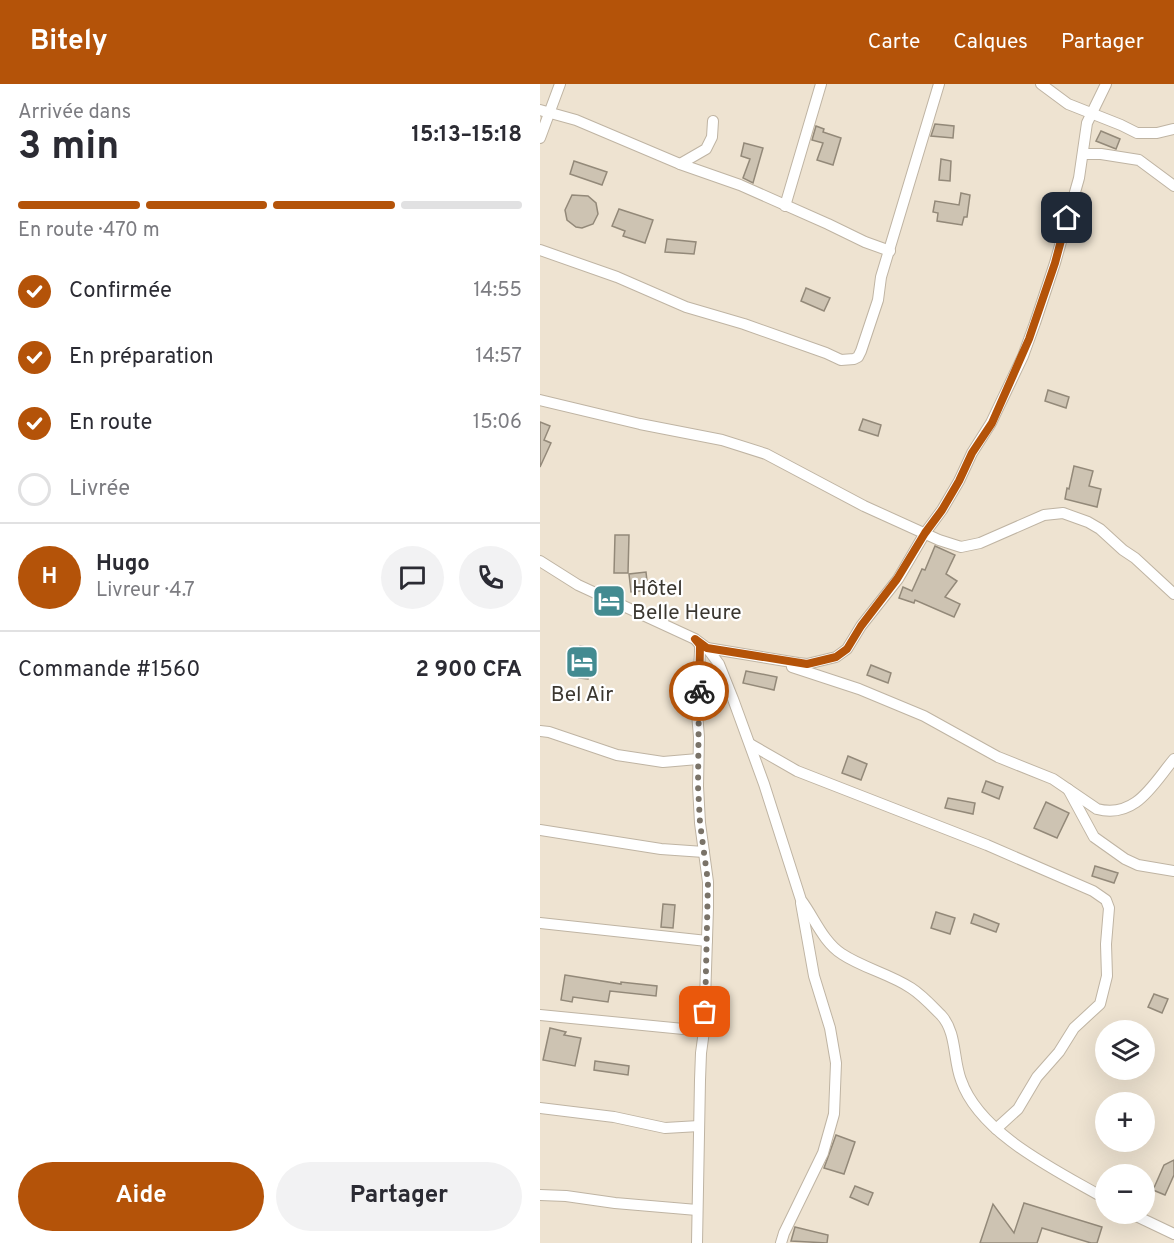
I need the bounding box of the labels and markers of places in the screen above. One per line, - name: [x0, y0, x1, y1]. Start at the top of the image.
- pin: [1041, 192, 1092, 243]
- place label: Hôtel Belle Heure: [632, 576, 741, 627]
- hotel icon: Hôtel Belle Heure: [591, 583, 627, 619]
- hotel icon: Bel Air: [564, 644, 600, 680]
- place label: Bel Air: [551, 682, 613, 709]
- pin: [679, 986, 730, 1037]

